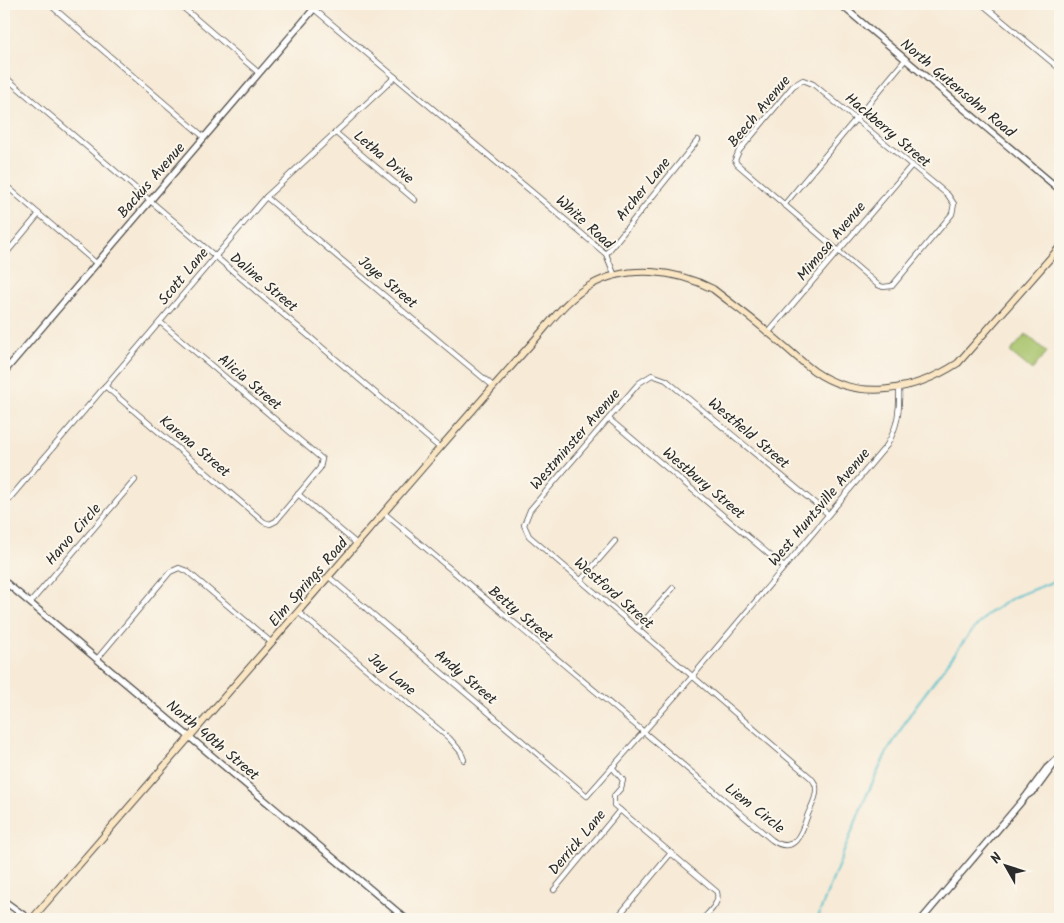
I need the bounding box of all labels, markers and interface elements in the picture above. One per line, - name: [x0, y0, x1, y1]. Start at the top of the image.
- street label: North Gutensohn Road: [894, 33, 1021, 145]
- street label: Beech Avenue: [722, 70, 797, 153]
- street label: Hackberry Street: [839, 87, 936, 174]
- street label: Letha Drive: [348, 125, 419, 191]
- street label: Backus Avenue: [112, 137, 192, 224]
- street label: Archer Lane: [610, 152, 677, 227]
- street label: White Road: [550, 190, 619, 256]
- street label: Mimosa Avenue: [791, 196, 873, 287]
- street label: Scott Lane: [152, 242, 215, 311]
- street label: Daline Street: [224, 247, 303, 319]
- street label: Joye Street: [352, 251, 423, 315]
- street label: Alicia Street: [212, 349, 287, 417]
- street label: Westminster Avenue: [525, 383, 627, 496]
- street label: Westfield Street: [702, 392, 795, 475]
- street label: Karena Street: [153, 410, 235, 484]
- street label: Westbury Street: [657, 442, 750, 526]
- street label: West Huntsville Avenue: [763, 443, 877, 572]
- street label: Harvo Circle: [40, 498, 108, 571]
- street label: Elm Springs Road: [263, 532, 355, 633]
- street label: Westford Street: [568, 552, 659, 636]
- street label: Betty Street: [482, 580, 558, 649]
- street label: Andy Street: [429, 644, 502, 711]
- street label: Jay Lane: [362, 647, 421, 702]
- street label: North 40th Street: [160, 694, 264, 787]
- street label: Liem Circle: [719, 777, 790, 840]
- street label: Derrick Lane: [543, 804, 613, 881]
- north arrow: [982, 840, 1032, 890]
- text: N: [985, 848, 1008, 869]

